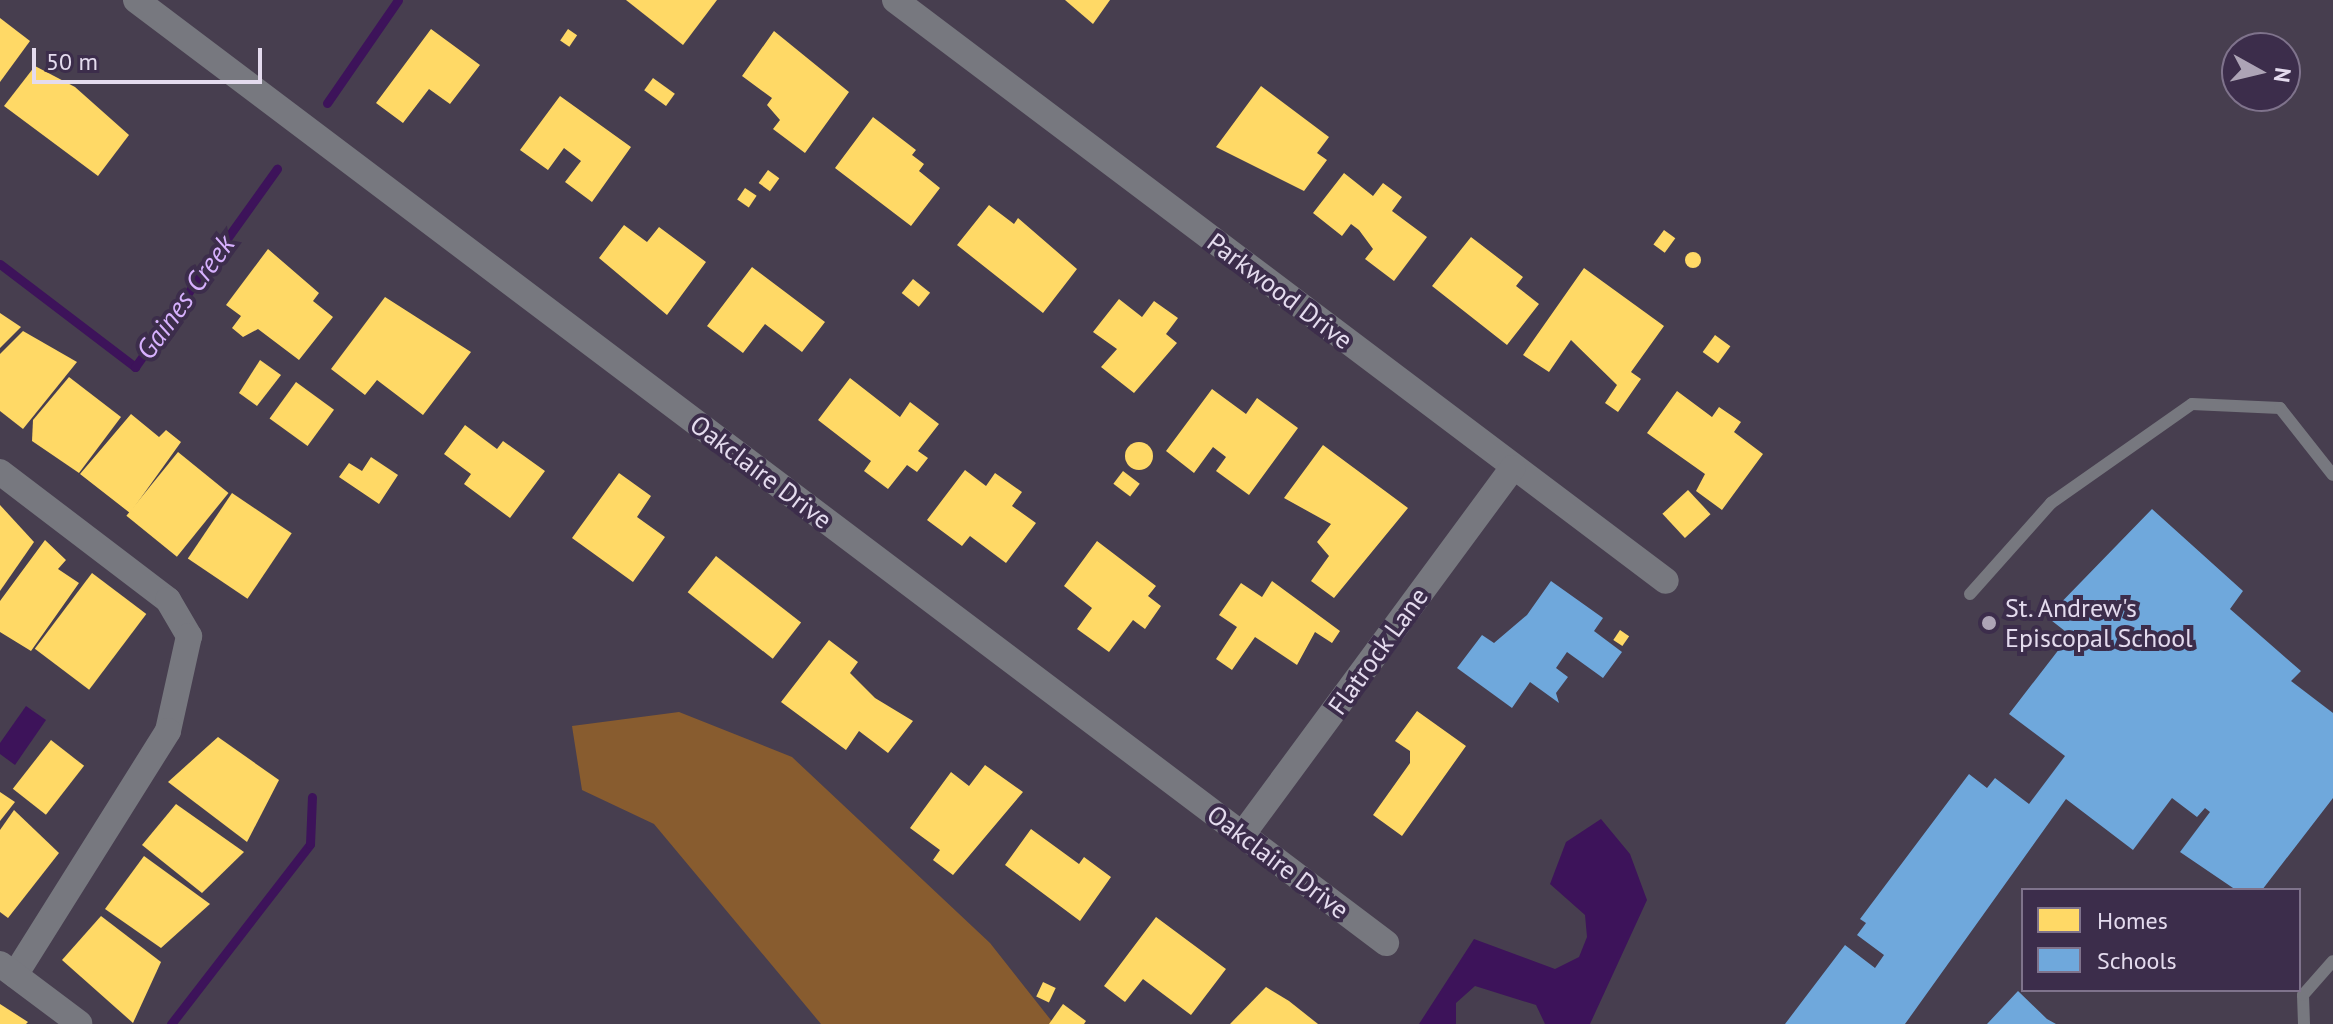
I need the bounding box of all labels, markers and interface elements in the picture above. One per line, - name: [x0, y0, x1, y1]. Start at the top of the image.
- scale bar: [36, 32, 266, 82]
- north arrow: [2221, 32, 2301, 112]
- text: 50 m: [46, 46, 98, 77]
- text: N: [2268, 66, 2298, 84]
- street label: Parkwood Drive: [1201, 226, 1359, 356]
- water label: Gaines Creek: [129, 228, 241, 366]
- street label: Oakclaire Drive: [684, 409, 838, 535]
- street label: Flatrock Lane: [1321, 581, 1435, 721]
- place label: St. Andrew's Episcopal School: [2005, 592, 2193, 654]
- marker: St. Andrew's Episcopal School: [1980, 614, 1998, 632]
- street label: Oakclaire Drive: [1201, 799, 1355, 925]
- legend: [2021, 888, 2301, 992]
- text: Homes: [2097, 905, 2168, 936]
- text: Schools: [2097, 945, 2177, 976]

